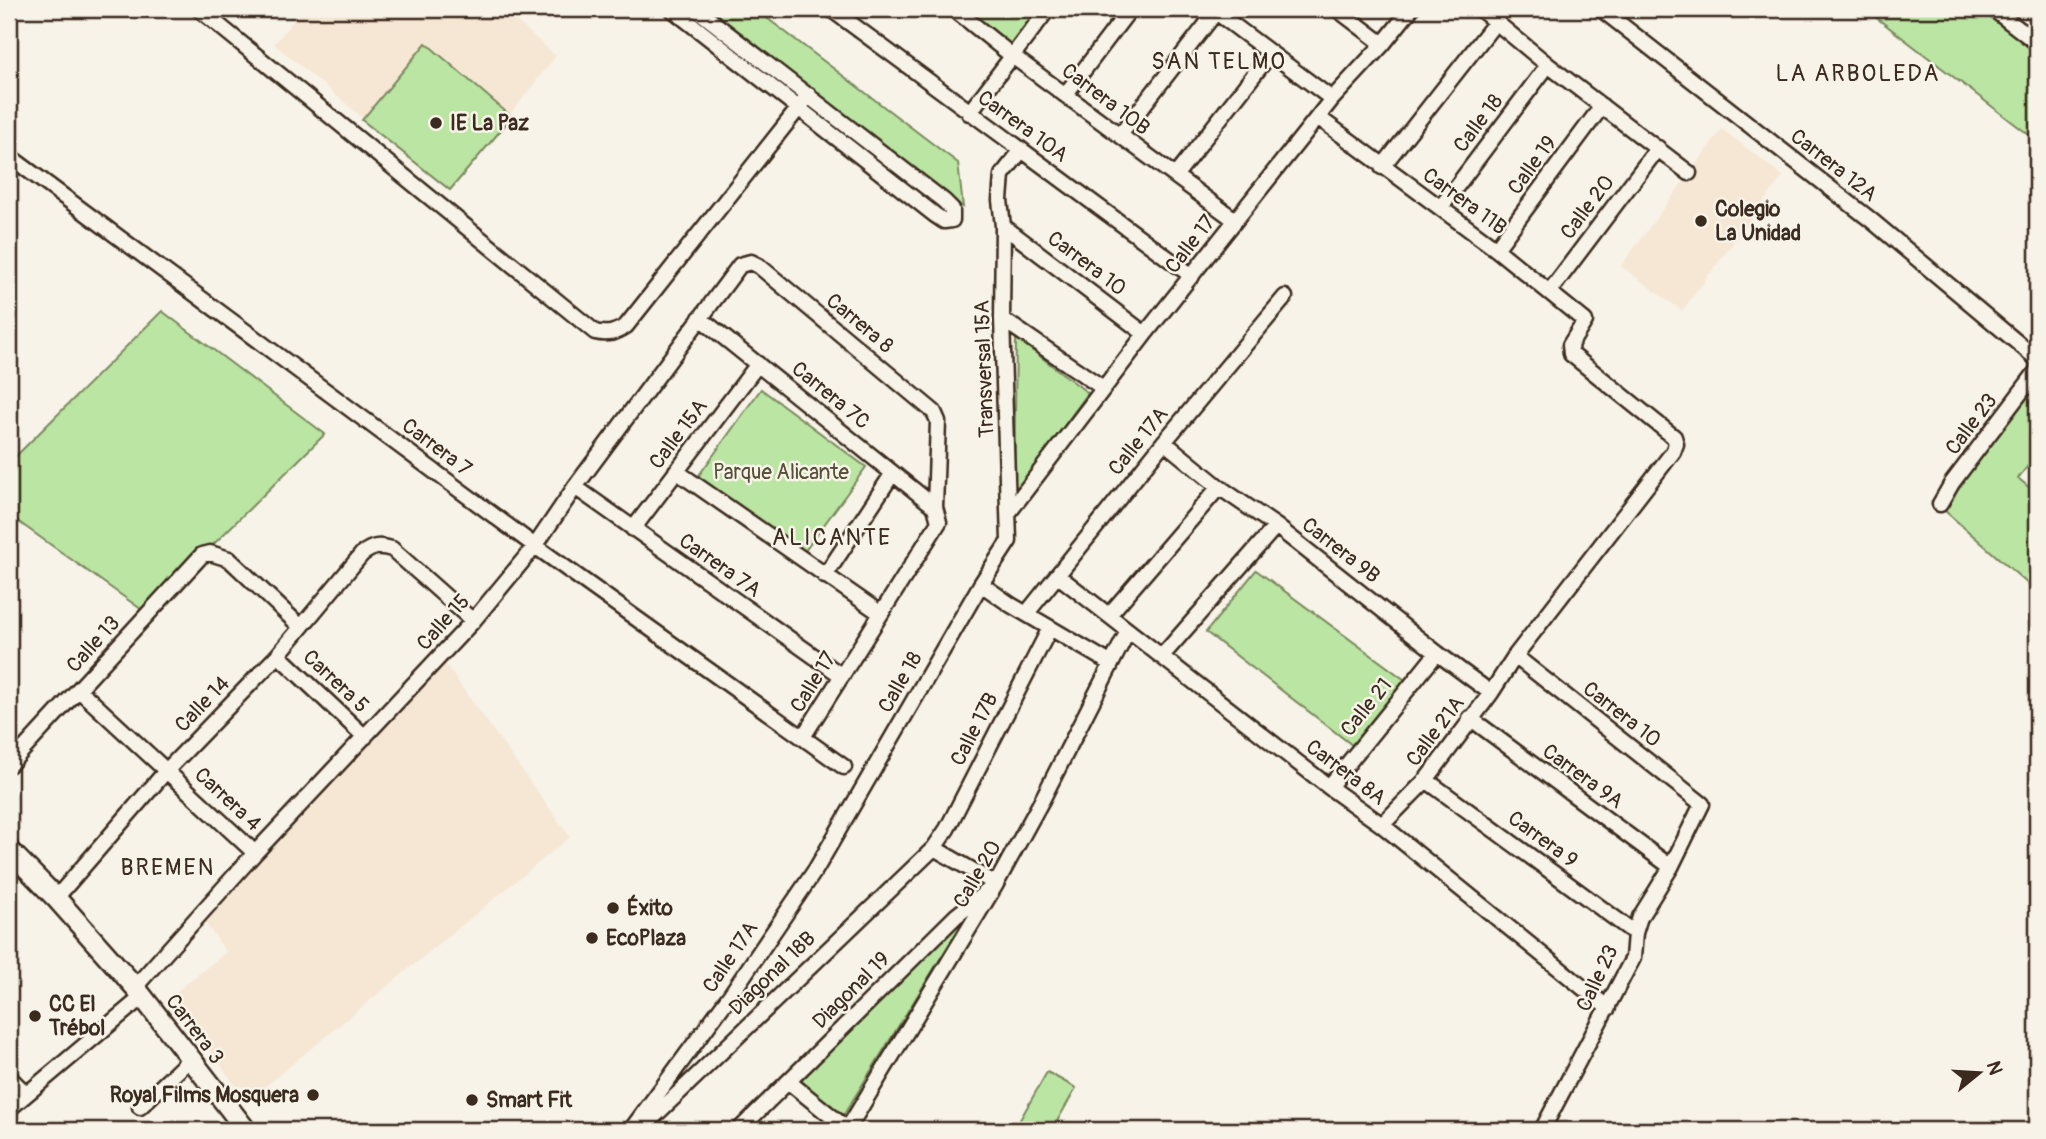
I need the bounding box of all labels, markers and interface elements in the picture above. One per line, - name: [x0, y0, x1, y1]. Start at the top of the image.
- district label: SAN TELMO: [1151, 47, 1287, 76]
- street label: Carrera 10B: [1056, 57, 1155, 141]
- district label: LA ARBOLEDA: [1775, 59, 1941, 88]
- street label: Carrera 10A: [972, 84, 1073, 168]
- street label: Calle 18: [1448, 89, 1509, 158]
- place label: IE La Paz: [450, 110, 529, 137]
- marker: IE La Paz: [428, 115, 444, 131]
- street label: Carrera 12A: [1785, 123, 1883, 208]
- street label: Calle 19: [1502, 130, 1563, 200]
- street label: Carrera 11B: [1417, 162, 1512, 241]
- street label: Calle 20: [1554, 170, 1620, 245]
- place label: Colegio La Unidad: [1715, 196, 1801, 247]
- street label: Calle 17: [1159, 210, 1222, 279]
- marker: Colegio La Unidad: [1693, 213, 1709, 229]
- street label: Carrera 10: [1042, 225, 1132, 302]
- street label: Carrera 8: [820, 287, 899, 359]
- street label: Transversal 15A: [969, 300, 1000, 438]
- street label: Carrera 7C: [786, 355, 876, 435]
- street label: Calle 23: [1939, 388, 2003, 461]
- street label: Calle 15A: [643, 394, 714, 475]
- street label: Calle 17A: [1103, 402, 1174, 481]
- street label: Carrera 7: [396, 412, 477, 482]
- park label: Parque Alicante: [713, 459, 850, 486]
- street label: Carrera 9B: [1296, 511, 1385, 589]
- district label: ALICANTE: [772, 523, 892, 552]
- street label: Carrera 7A: [673, 527, 766, 603]
- street label: Calle 15: [411, 588, 476, 656]
- street label: Calle 13: [61, 610, 126, 678]
- street label: Carrera 5: [297, 644, 374, 719]
- street label: Calle 17: [784, 647, 843, 718]
- street label: Calle 18: [872, 647, 929, 718]
- street label: Calle 14: [169, 671, 236, 738]
- street label: Calle 21: [1335, 673, 1398, 742]
- street label: Carrera 10: [1577, 675, 1666, 753]
- street label: Calle 17B: [945, 688, 1004, 770]
- street label: Calle 21A: [1400, 691, 1471, 772]
- street label: Carrera 8A: [1300, 733, 1391, 811]
- street label: Carrera 9A: [1537, 738, 1629, 815]
- street label: Carrera 4: [189, 762, 267, 837]
- street label: Carrera 9: [1502, 805, 1583, 874]
- street label: Calle 20: [947, 836, 1008, 913]
- district label: BREMEN: [121, 853, 215, 882]
- place label: Éxito: [627, 894, 673, 922]
- marker: Éxito: [605, 900, 621, 916]
- street label: Calle 17A: [697, 916, 764, 998]
- place label: EcoPlaza: [606, 925, 686, 952]
- street label: Diagonal 18B: [723, 925, 821, 1021]
- marker: EcoPlaza: [584, 930, 600, 946]
- street label: Calle 23: [1570, 941, 1625, 1016]
- street label: Diagonal 19: [807, 946, 896, 1035]
- street label: Carrera 3: [159, 989, 230, 1070]
- place label: CC El Trébol: [48, 991, 105, 1042]
- marker: CC El Trébol: [27, 1008, 43, 1024]
- north arrow: [1944, 1038, 2014, 1108]
- text: N: [1981, 1058, 2008, 1078]
- place label: Royal Films Mosquera: [110, 1082, 299, 1109]
- marker: Royal Films Mosquera: [305, 1087, 321, 1103]
- place label: Smart Fit: [486, 1087, 573, 1114]
- marker: Smart Fit: [464, 1092, 480, 1108]

